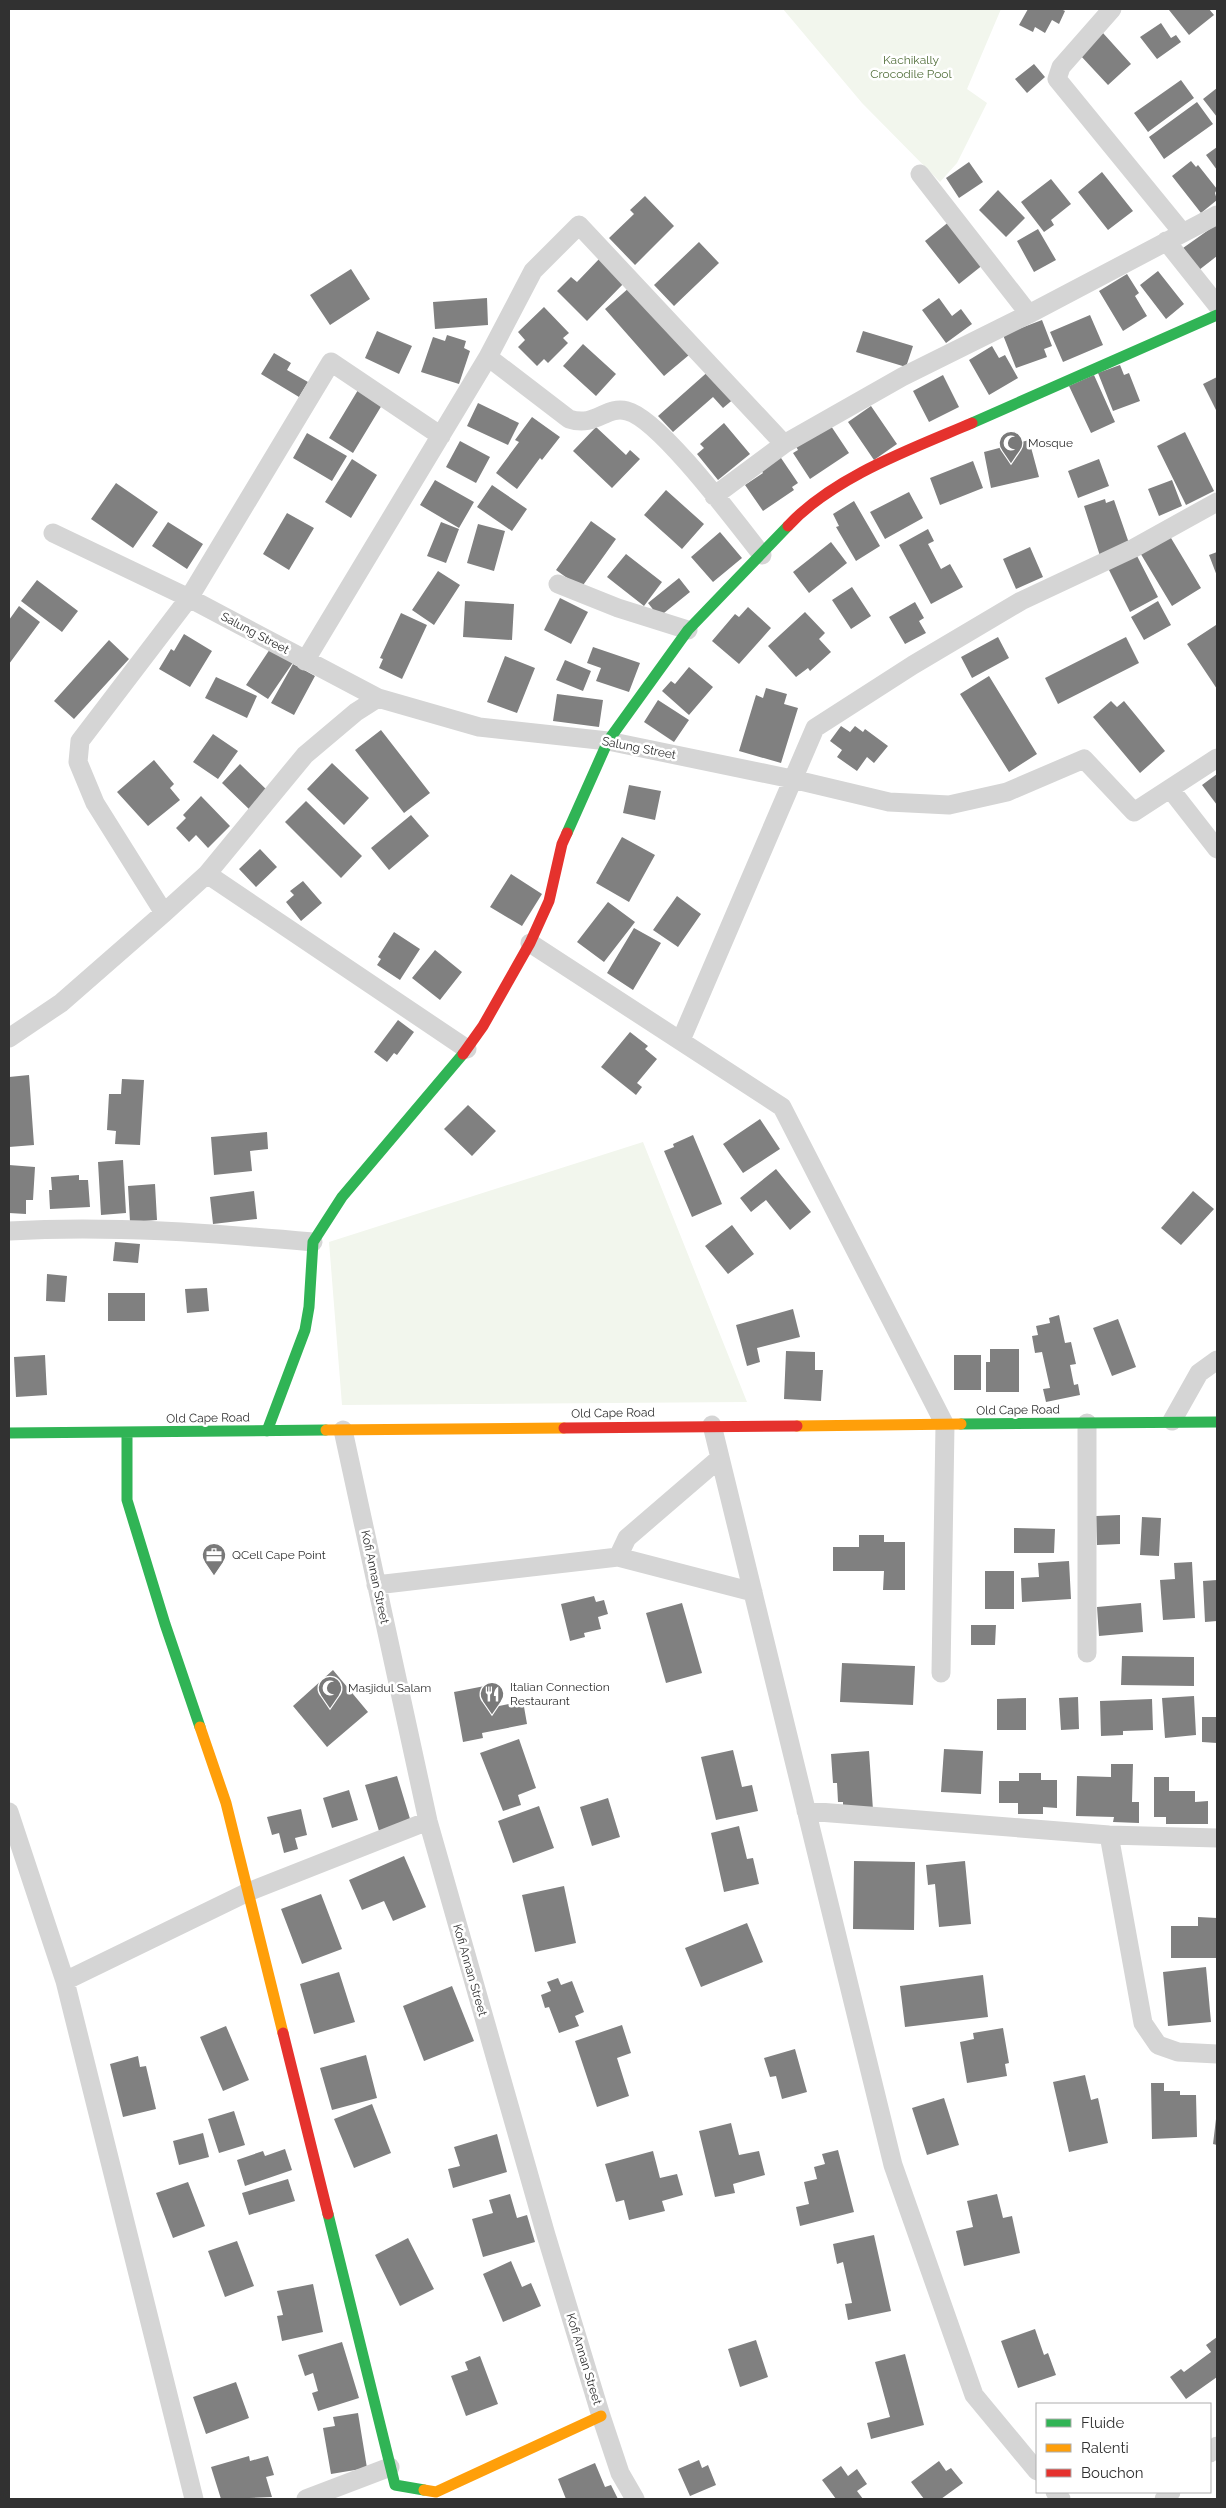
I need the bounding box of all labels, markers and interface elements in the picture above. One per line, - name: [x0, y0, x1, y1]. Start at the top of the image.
- park label: Kachikally Crocodile Pool: [870, 53, 952, 81]
- mosque icon: Mosque: [998, 430, 1024, 464]
- place label: Mosque: [1028, 436, 1073, 450]
- street label: Salung Street: [219, 609, 291, 657]
- street label: Salung Street: [601, 734, 677, 762]
- street label: Old Cape Road: [976, 1402, 1060, 1418]
- street label: Old Cape Road: [571, 1405, 655, 1421]
- street label: Old Cape Road: [166, 1410, 250, 1426]
- street label: Kofi Annan Street: [358, 1529, 392, 1625]
- office icon: QCell Cape Point: [201, 1542, 227, 1576]
- place label: QCell Cape Point: [232, 1548, 326, 1562]
- mosque icon: Masjidul Salam: [317, 1675, 343, 1709]
- place label: Italian Connection Restaurant: [510, 1680, 610, 1708]
- place label: Masjidul Salam: [348, 1681, 431, 1695]
- restaurant icon: Italian Connection Restaurant: [479, 1681, 505, 1715]
- street label: Kofi Annan Street: [450, 1922, 490, 2018]
- street label: Kofi Annan Street: [563, 2311, 605, 2407]
- legend: [1036, 2403, 1211, 2493]
- text: Fluide: [1081, 2414, 1124, 2432]
- text: Ralenti: [1081, 2439, 1129, 2457]
- text: Bouchon: [1081, 2464, 1143, 2482]

